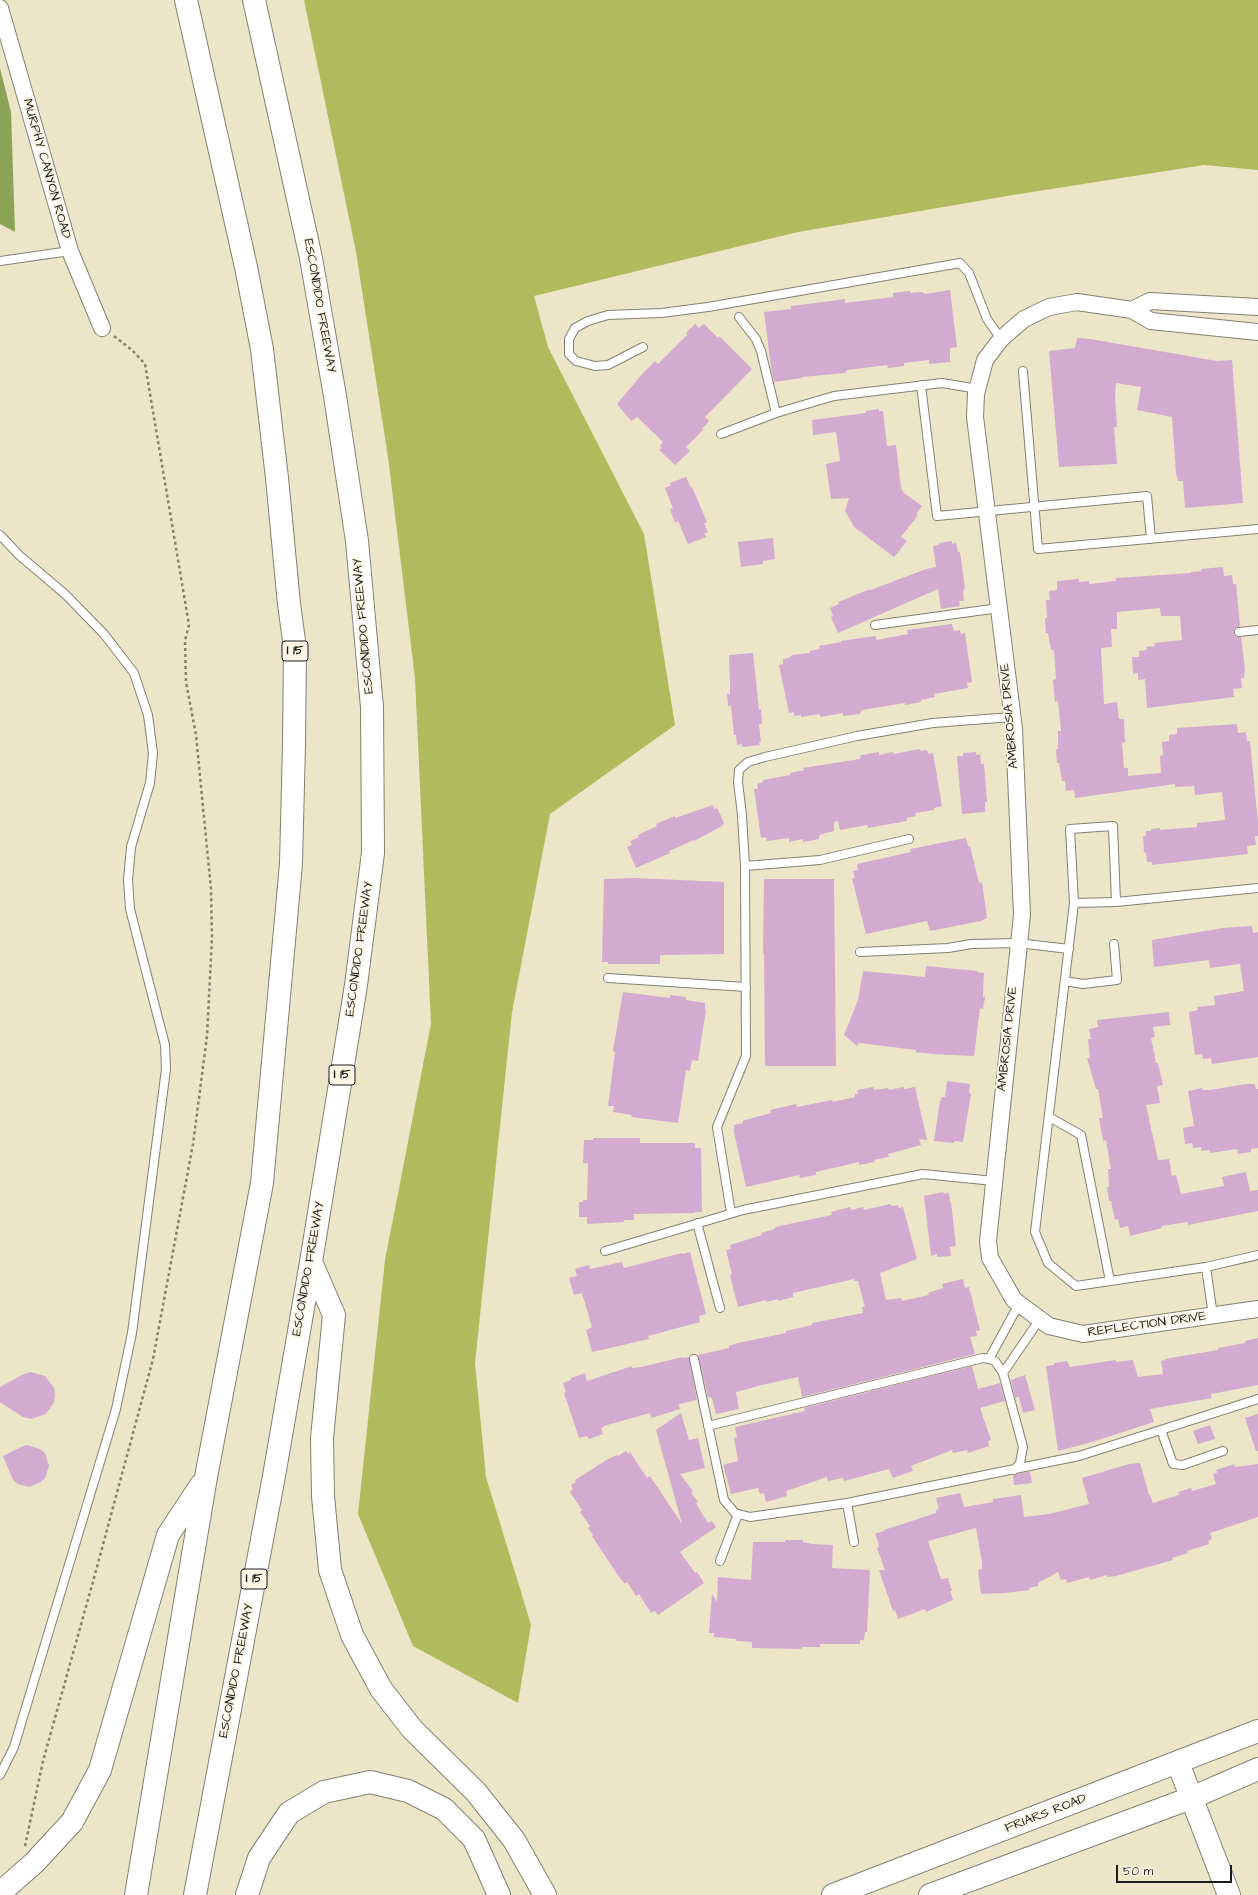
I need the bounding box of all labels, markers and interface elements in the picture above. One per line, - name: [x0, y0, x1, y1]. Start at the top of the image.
- street label: MURPHY CANYON ROAD: [19, 97, 73, 241]
- street label: ESCONDIDO FREEWAY: [300, 238, 338, 374]
- street label: ESCONDIDO FREEWAY: [350, 558, 378, 694]
- road number: I 15: [282, 641, 308, 661]
- street label: AMBROSIA DRIVE: [998, 663, 1022, 769]
- street label: ESCONDIDO FREEWAY: [343, 881, 377, 1017]
- street label: AMBROSIA DRIVE: [995, 986, 1021, 1092]
- road number: I 15: [329, 1065, 355, 1085]
- street label: ESCONDIDO FREEWAY: [290, 1201, 328, 1337]
- street label: REFLECTION DRIVE: [1087, 1309, 1207, 1341]
- road number: I 15: [241, 1569, 267, 1589]
- street label: ESCONDIDO FREEWAY: [216, 1603, 258, 1739]
- street label: FRIARS ROAD: [1003, 1791, 1089, 1837]
- scale bar: [1118, 1857, 1234, 1883]
- text: 50 m: [1123, 1863, 1153, 1880]

